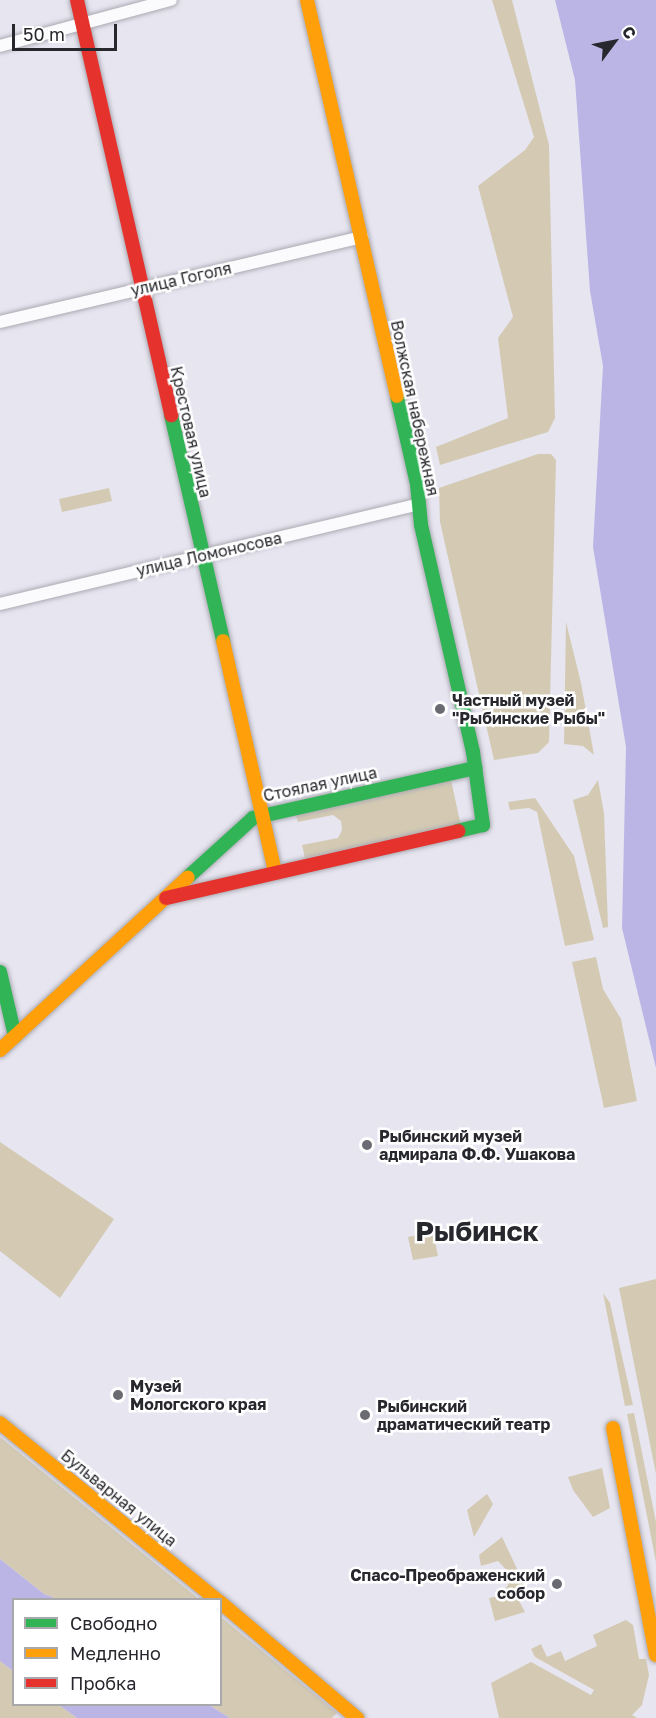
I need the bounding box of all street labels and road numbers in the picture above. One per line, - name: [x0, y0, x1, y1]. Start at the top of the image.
- street label: улица Гоголя: [129, 258, 233, 300]
- street label: Волжская набережная: [387, 318, 443, 498]
- street label: Крестовая улица: [167, 364, 215, 500]
- street label: улица Ломоносова: [134, 528, 284, 580]
- street label: Стоялая улица: [261, 763, 379, 805]
- street label: Бульварная улица: [57, 1445, 181, 1551]

